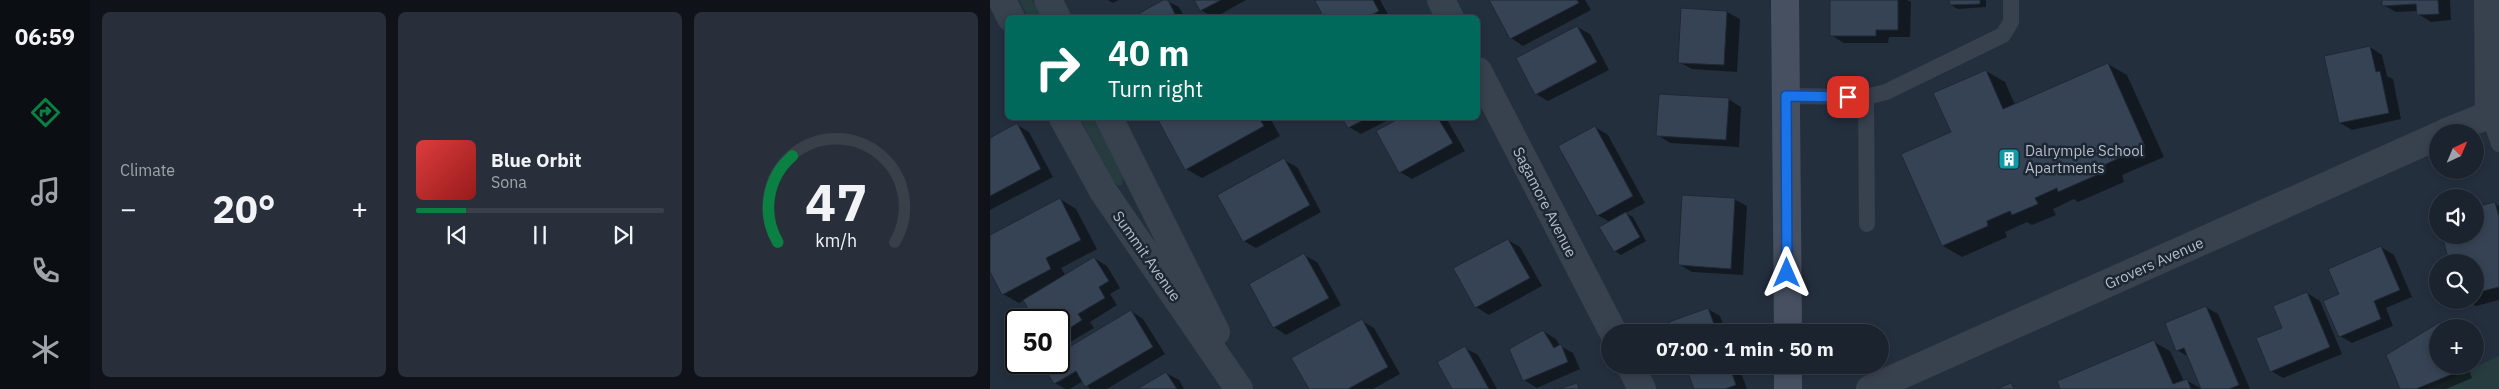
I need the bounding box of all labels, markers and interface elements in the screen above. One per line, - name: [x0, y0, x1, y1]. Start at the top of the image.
- text: 06:59: [15, 22, 75, 51]
- text: 40 m: [1108, 30, 1190, 76]
- icon: right: [1025, 35, 1090, 100]
- text: Turn right: [1108, 74, 1203, 103]
- pin: [1827, 76, 1869, 118]
- icon: arrive: [1834, 83, 1862, 111]
- icon: directions: [28, 95, 63, 130]
- north arrow: [2429, 124, 2484, 179]
- map controls: [2429, 124, 2484, 374]
- place label: Dalrymple School Apartments: [2025, 141, 2144, 177]
- street label: Sagamore Avenue: [1509, 144, 1581, 260]
- building icon: Dalrymple School Apartments: [1997, 147, 2021, 171]
- text: Blue Orbit: [491, 148, 581, 172]
- text: Climate: [120, 160, 175, 180]
- text: 47: [805, 168, 867, 235]
- text: Sona: [491, 172, 527, 192]
- icon: music: [28, 174, 63, 209]
- text: 20°: [212, 184, 276, 233]
- button: sound: [2429, 189, 2484, 244]
- text: −: [120, 190, 137, 227]
- text: +: [351, 190, 368, 227]
- street label: Summit Avenue: [1109, 207, 1185, 305]
- icon: previous: [443, 221, 471, 249]
- icon: pause: [526, 221, 554, 249]
- icon: next: [609, 221, 637, 249]
- text: km/h: [815, 229, 857, 252]
- street label: Grovers Avenue: [2102, 233, 2206, 293]
- position arrow: [1760, 246, 1812, 298]
- icon: phone: [28, 253, 63, 288]
- button: search: [2429, 254, 2484, 309]
- speed limit sign: 50: [1005, 309, 1070, 374]
- button: +: [2429, 319, 2484, 374]
- icon: climate: [28, 332, 63, 367]
- text: 07:00 · 1 min · 50 m: [1656, 337, 1834, 361]

